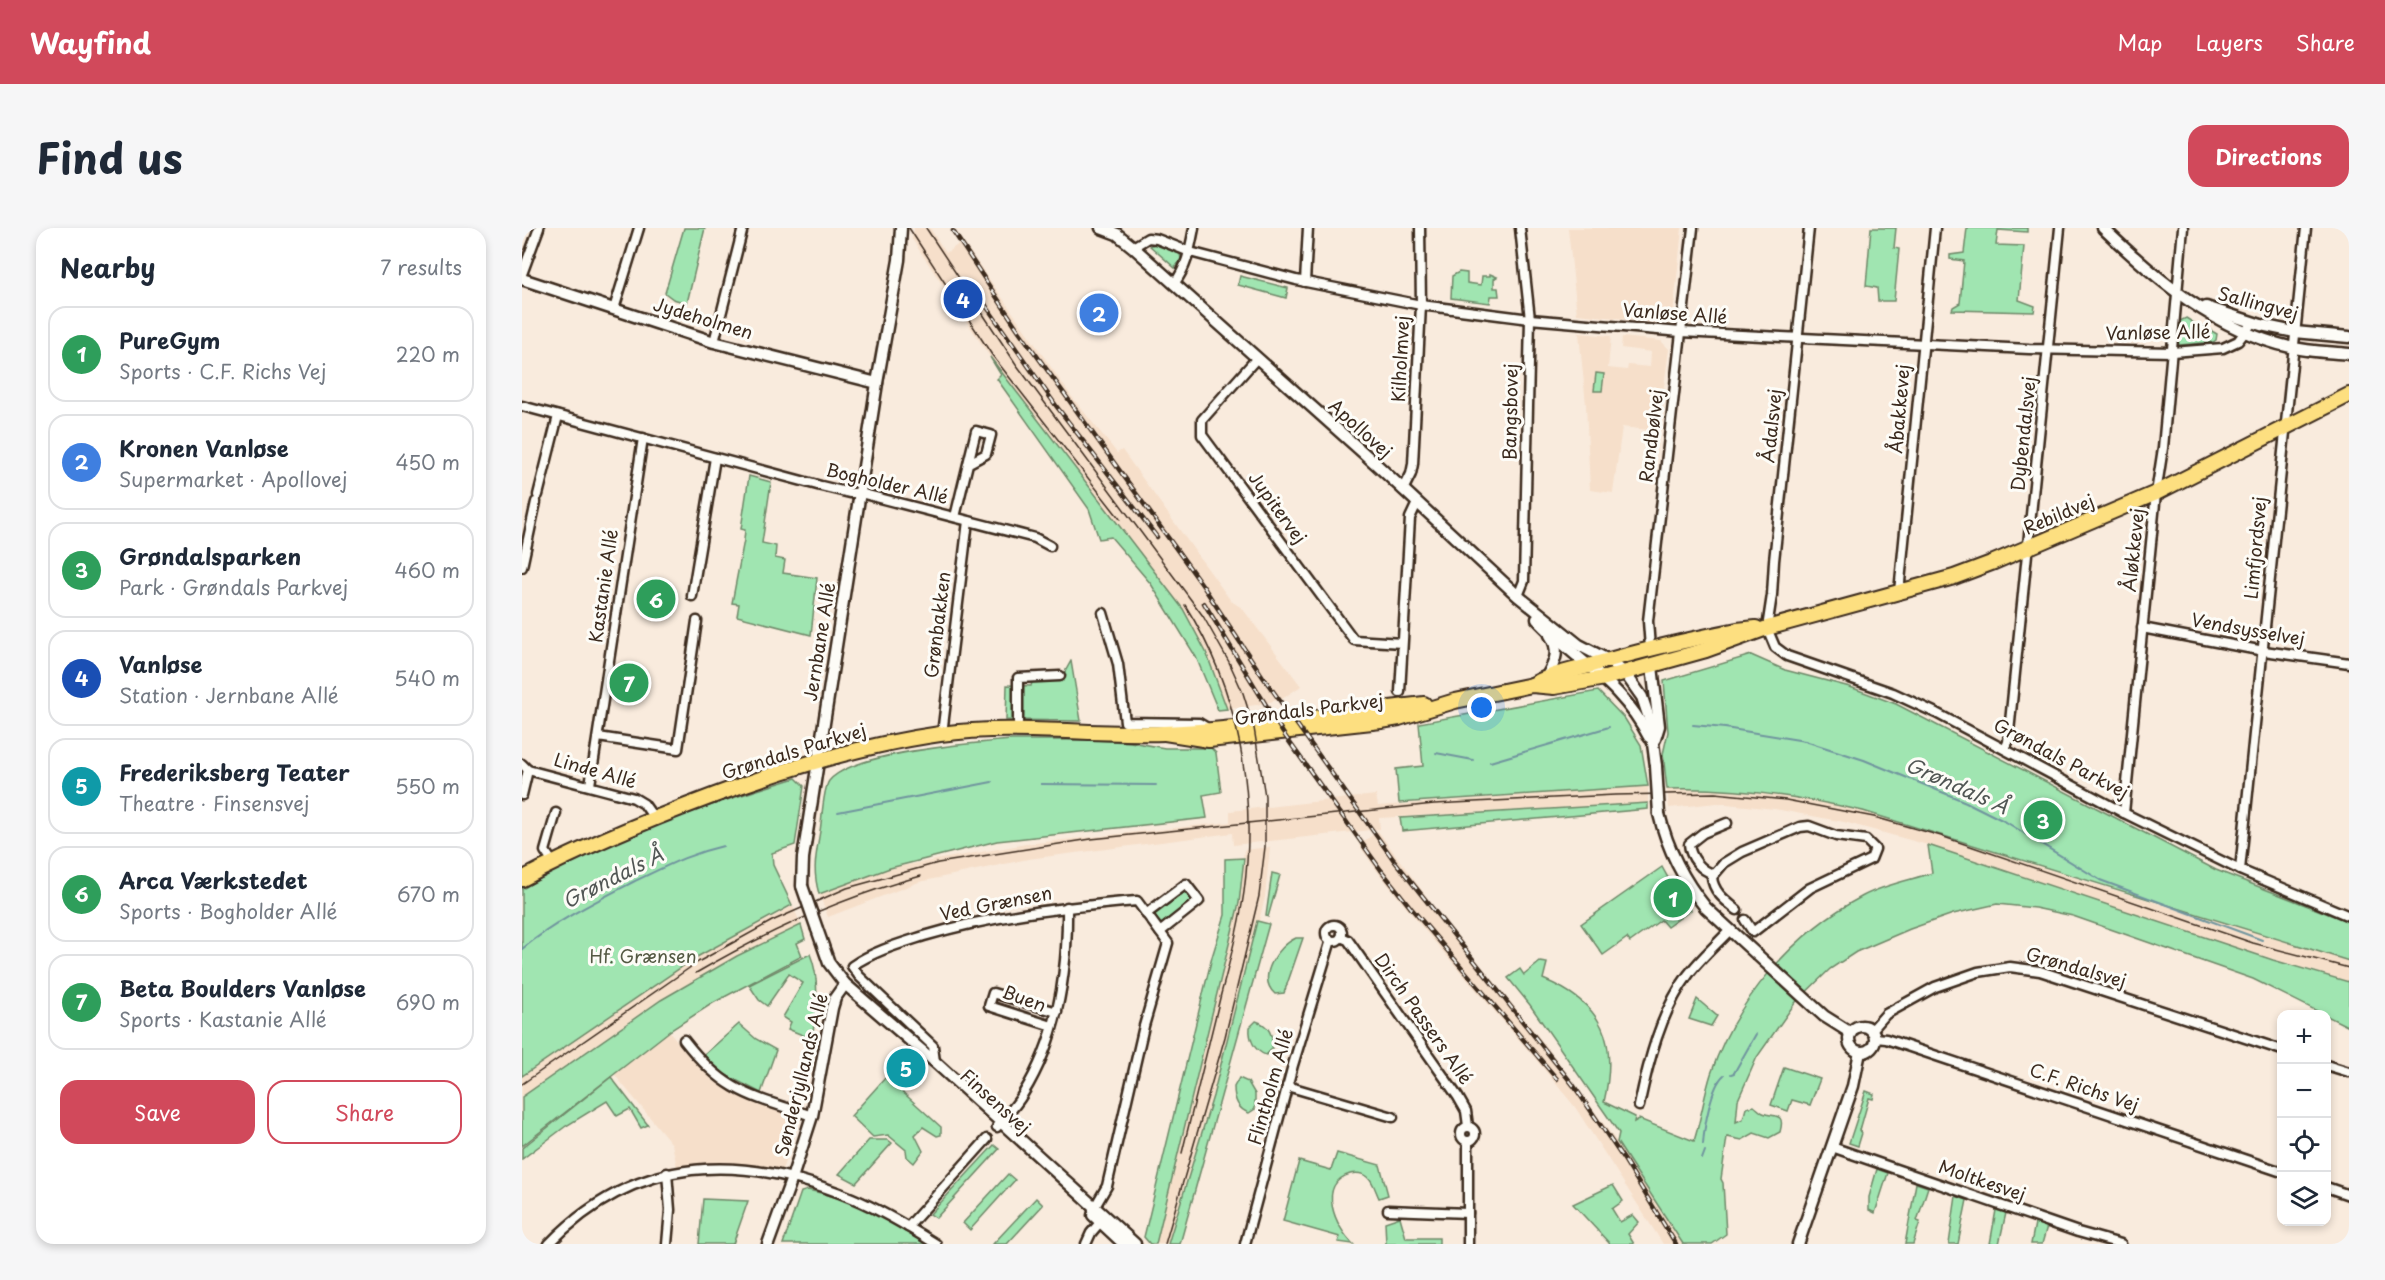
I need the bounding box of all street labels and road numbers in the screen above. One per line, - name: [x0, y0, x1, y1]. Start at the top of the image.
- street label: Sallingvej: [2215, 279, 2302, 326]
- street label: Jydeholmen: [650, 290, 757, 346]
- street label: Vanløse Allé: [1622, 295, 1729, 330]
- street label: Kilholmvej: [1384, 315, 1415, 403]
- street label: Vanløse Allé: [2105, 317, 2211, 346]
- street label: Bangsbovej: [1495, 363, 1524, 461]
- street label: Åbakkevej: [1881, 363, 1916, 455]
- street label: Dybendalsvej: [2003, 375, 2042, 493]
- street label: Randbølvej: [1631, 388, 1670, 484]
- street label: Ådalsvej: [1753, 388, 1788, 464]
- street label: Apollovej: [1323, 392, 1399, 464]
- street label: Bogholder Allé: [824, 455, 951, 510]
- street label: Jupitervej: [1243, 465, 1314, 549]
- street label: Rebildvej: [2019, 487, 2098, 541]
- street label: Limfjordsvej: [2237, 495, 2272, 600]
- street label: Åløkkevej: [2115, 507, 2150, 593]
- street label: Kastanie Allé: [581, 527, 624, 644]
- street label: Grønbakken: [917, 570, 956, 680]
- street label: Jernbane Allé: [796, 580, 841, 703]
- street label: Vendsysselvej: [2189, 605, 2307, 652]
- street label: Grøndals Parkvej: [1233, 686, 1385, 731]
- street label: Grøndals Parkvej: [1989, 711, 2134, 805]
- street label: Grøndals Parkvej: [718, 716, 869, 785]
- street label: Linde Allé: [551, 745, 640, 794]
- street label: Ved Grænsen: [937, 878, 1054, 927]
- street label: Grøndalsvej: [2023, 939, 2130, 994]
- street label: Dirch Passers Allé: [1369, 947, 1480, 1090]
- street label: Buen: [999, 977, 1050, 1018]
- street label: Sønderjyllands Allé: [767, 990, 834, 1159]
- street label: Flintholm Allé: [1240, 1025, 1299, 1148]
- street label: C.F. Richs Vej: [2026, 1055, 2143, 1118]
- street label: Finsensvej: [955, 1062, 1037, 1140]
- street label: Moltkesvej: [1935, 1152, 2030, 1207]

